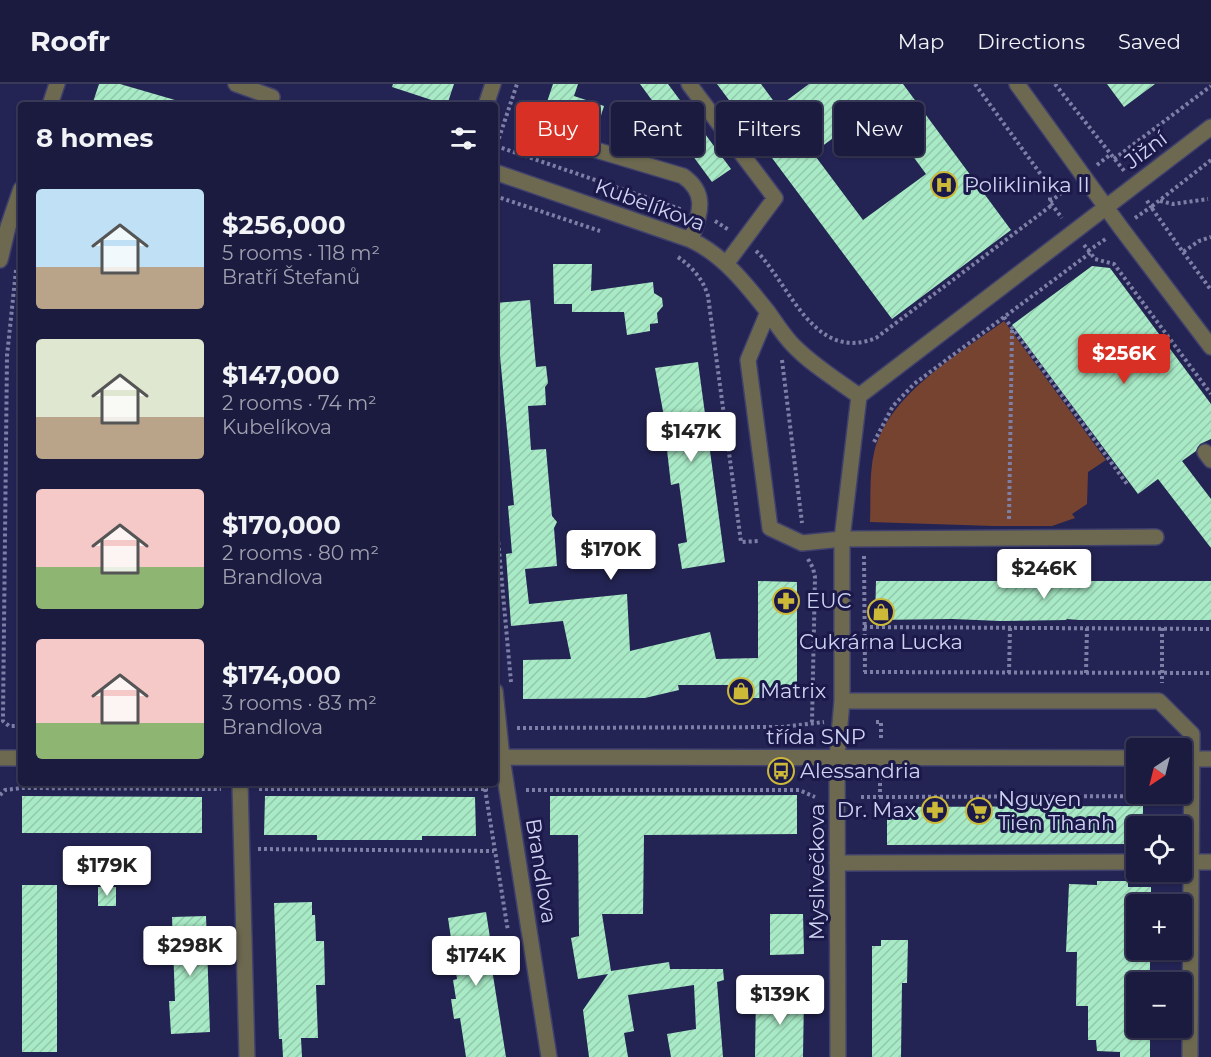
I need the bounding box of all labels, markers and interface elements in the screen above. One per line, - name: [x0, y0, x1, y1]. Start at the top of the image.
- text: Roofr: [30, 24, 110, 58]
- text: Map: [898, 29, 944, 54]
- text: Directions: [977, 29, 1085, 54]
- text: Saved: [1118, 29, 1181, 54]
- chip: Buy: [516, 102, 599, 156]
- chip: Rent: [611, 102, 704, 156]
- chip: Filters: [716, 102, 822, 156]
- chip: New: [834, 102, 924, 156]
- text: 8 homes: [36, 122, 153, 154]
- icon: filters: [447, 122, 480, 155]
- street label: Jižní: [1119, 125, 1173, 174]
- hospital icon: Poliklinika II: [929, 170, 959, 200]
- place label: Poliklinika II: [964, 172, 1090, 197]
- street label: Kubelíkova: [592, 173, 709, 236]
- text: $256,000: [222, 209, 346, 241]
- icon: home: [84, 213, 156, 285]
- text: 5 rooms · 118 m²: [222, 241, 380, 265]
- text: Bratří Štefanů: [222, 265, 360, 289]
- pin: $256K: [1082, 334, 1166, 385]
- text: $256K: [1092, 341, 1156, 365]
- text: $147,000: [222, 359, 340, 391]
- icon: home: [84, 363, 156, 435]
- text: 2 rooms · 74 m²: [222, 391, 377, 415]
- pin: $147K: [649, 412, 733, 463]
- text: Kubelíkova: [222, 415, 332, 439]
- text: $147K: [661, 419, 721, 443]
- text: $170,000: [222, 509, 341, 541]
- icon: home: [84, 513, 156, 585]
- pin: $170K: [569, 530, 653, 581]
- text: $170K: [581, 537, 641, 561]
- text: 2 rooms · 80 m²: [222, 541, 379, 565]
- pin: $246K: [1002, 549, 1086, 600]
- text: $246K: [1011, 556, 1077, 580]
- text: Brandlova: [222, 565, 323, 589]
- pharmacy icon: EUC: [771, 586, 801, 616]
- place label: EUC: [806, 588, 852, 613]
- shop icon: Cukrárna Lucka: [866, 597, 896, 627]
- place label: Cukrárna Lucka: [799, 629, 963, 654]
- text: $174,000: [222, 659, 341, 691]
- icon: home: [84, 663, 156, 735]
- shop icon: Matrix: [726, 676, 756, 706]
- place label: Matrix: [760, 678, 826, 703]
- text: 3 rooms · 83 m²: [222, 691, 377, 715]
- text: Brandlova: [222, 715, 323, 739]
- street label: třída SNP: [766, 724, 866, 749]
- north arrow: [1126, 738, 1192, 804]
- map controls: [1126, 738, 1192, 1038]
- bus stop icon: Alessandria: [766, 756, 796, 786]
- place label: Alessandria: [800, 758, 921, 783]
- place label: Nguyen Tien Thanh: [998, 786, 1115, 835]
- pharmacy icon: Dr. Max: [920, 795, 950, 825]
- supermarket icon: Nguyen Tien Thanh: [964, 796, 994, 826]
- place label: Dr. Max: [837, 797, 916, 822]
- street label: Myslivečkova: [804, 804, 829, 940]
- button: locate: [1126, 816, 1192, 882]
- street label: Brandlova: [521, 817, 562, 925]
- pin: $179K: [65, 846, 149, 897]
- text: $179K: [77, 853, 137, 877]
- button: +: [1126, 894, 1192, 960]
- pin: $298K: [148, 926, 232, 977]
- text: $298K: [157, 933, 223, 957]
- pin: $174K: [434, 936, 518, 987]
- text: $174K: [446, 943, 506, 967]
- button: −: [1126, 972, 1192, 1038]
- pin: $139K: [738, 975, 822, 1026]
- text: $139K: [750, 982, 810, 1006]

